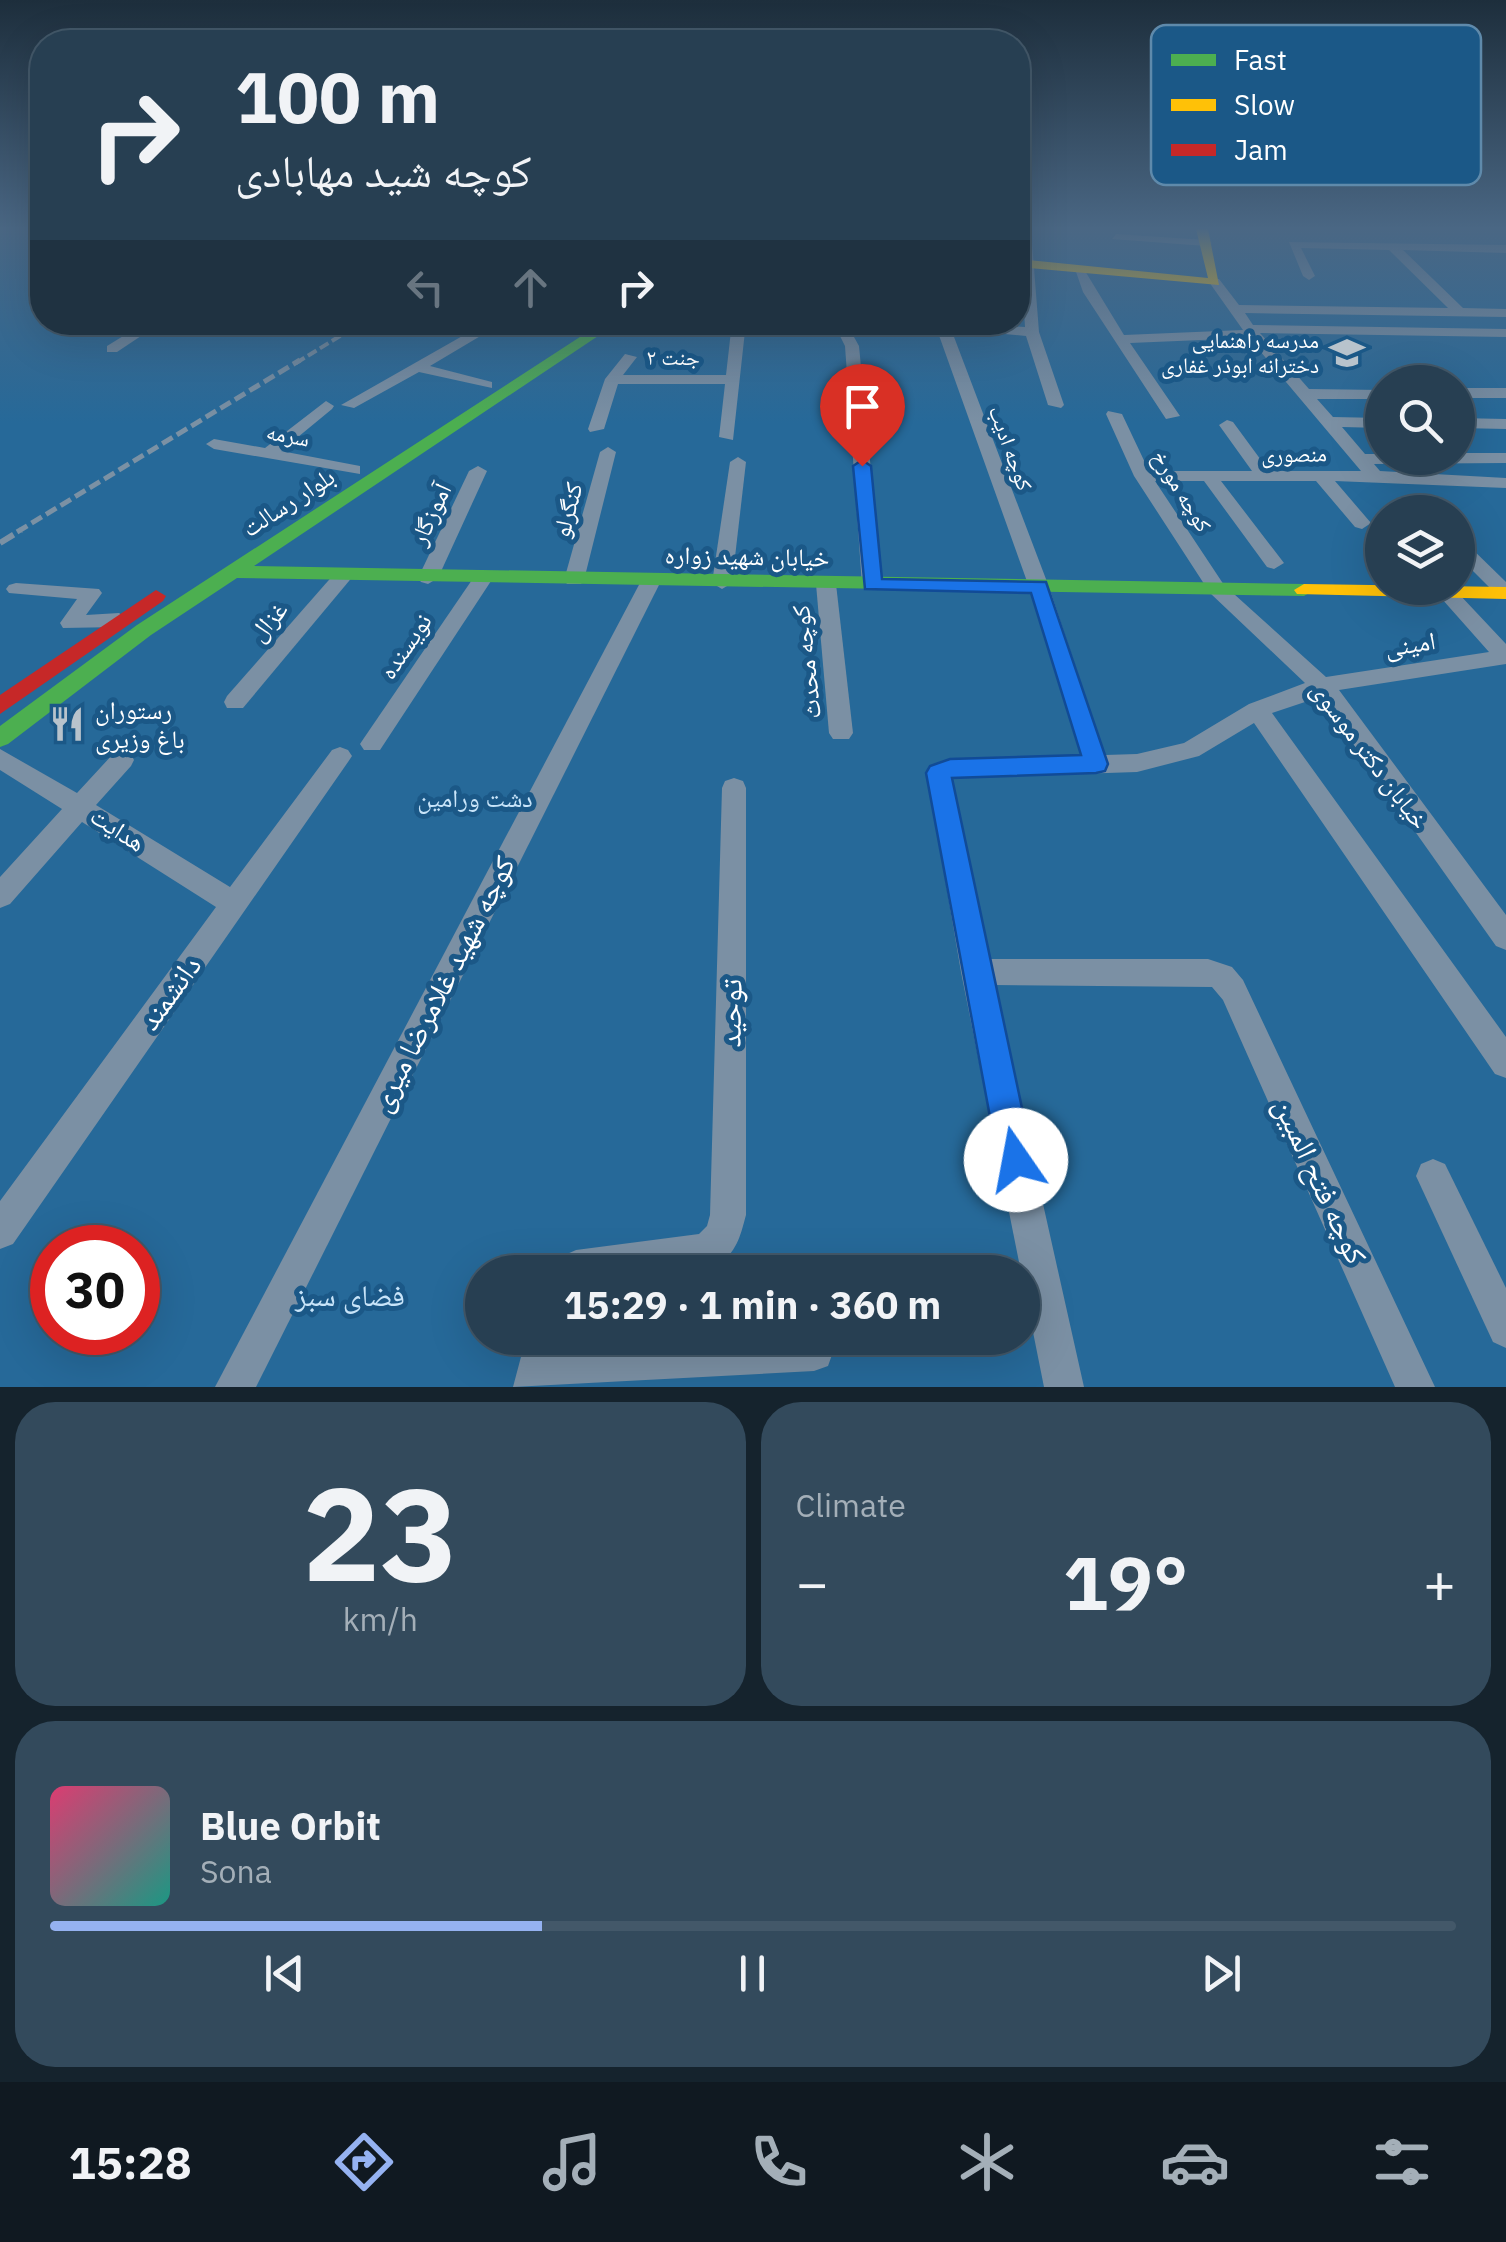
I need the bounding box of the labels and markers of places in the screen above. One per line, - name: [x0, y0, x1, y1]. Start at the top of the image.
- place label: مدرسه راهنمایی دخترانه ابوذر غفاری: [1161, 325, 1319, 379]
- school or university icon: مدرسه راهنمایی دخترانه ابوذر غفاری: [1328, 334, 1366, 372]
- pin: [820, 364, 905, 467]
- place label: رستوران باغ وزیری: [95, 693, 185, 755]
- restaurant icon: رستوران باغ وزیری: [48, 705, 86, 743]

